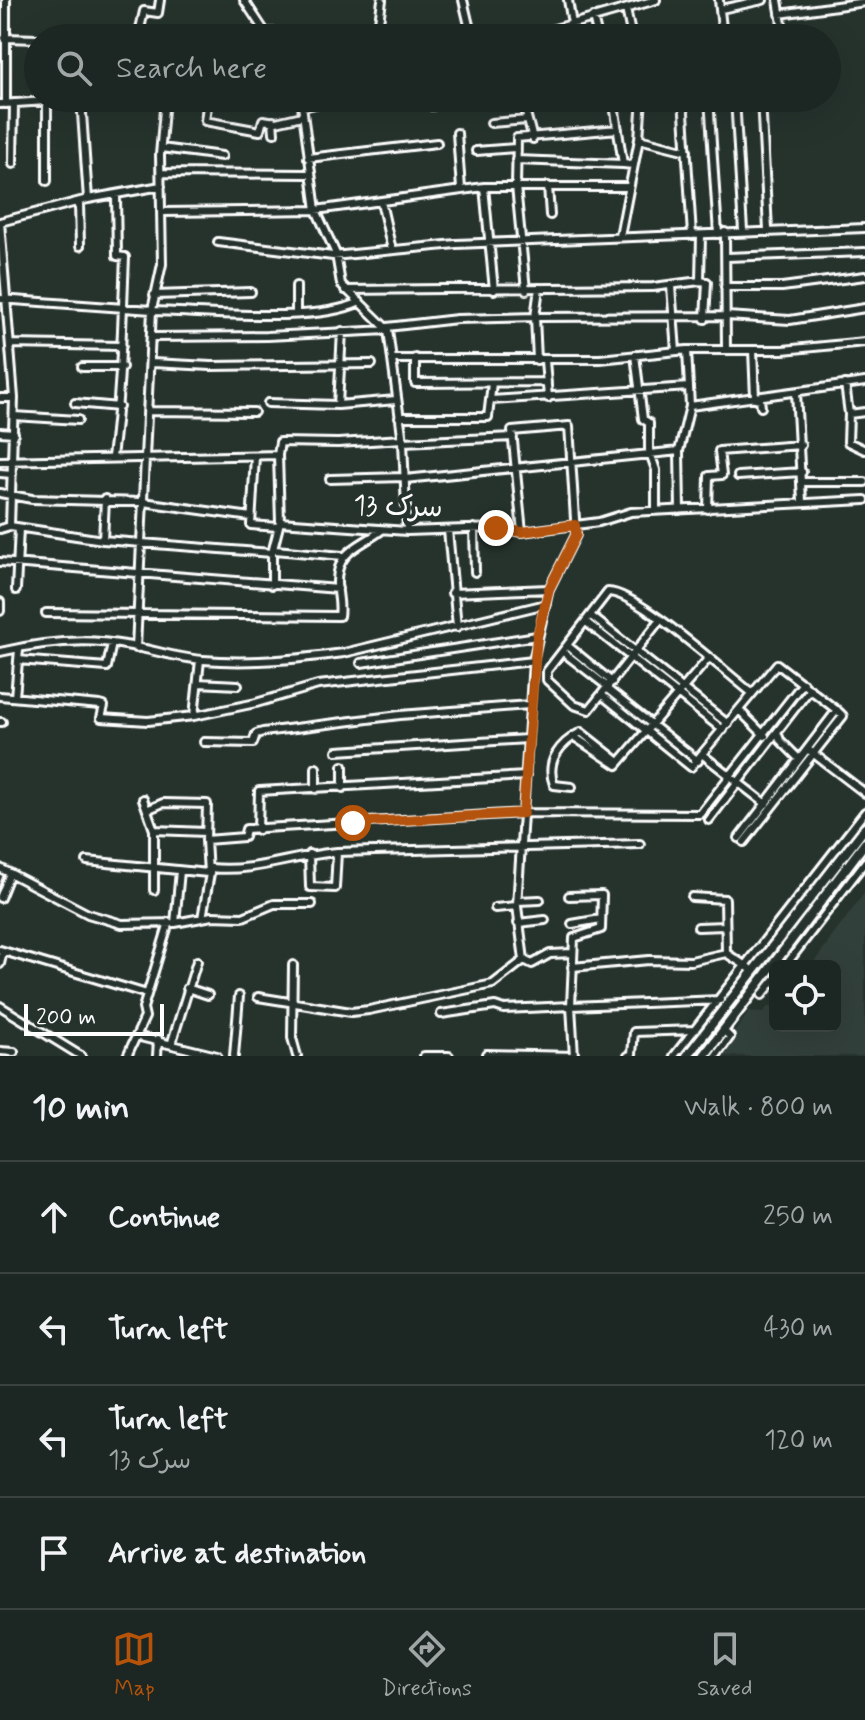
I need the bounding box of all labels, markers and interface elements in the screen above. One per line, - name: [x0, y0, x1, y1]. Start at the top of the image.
- search box: [24, 24, 841, 112]
- icon: search: [52, 46, 96, 90]
- text: Search here: [116, 49, 267, 88]
- street label: سرک 13: [353, 487, 443, 528]
- route end: [478, 510, 514, 546]
- route start: [335, 805, 371, 841]
- map controls: [769, 960, 841, 1032]
- button: locate: [769, 960, 841, 1032]
- scale bar: [24, 1000, 164, 1036]
- text: 200 m: [36, 1004, 96, 1032]
- text: 10 min: [32, 1086, 130, 1131]
- text: Walk · 800 m: [684, 1091, 833, 1125]
- icon: ahead: [32, 1195, 76, 1239]
- text: Continue: [108, 1198, 220, 1237]
- text: 250 m: [763, 1200, 833, 1234]
- icon: left: [32, 1307, 76, 1351]
- text: Turn left: [108, 1310, 228, 1349]
- text: 430 m: [764, 1312, 833, 1346]
- text: Turn left: [108, 1400, 228, 1439]
- icon: left: [32, 1419, 76, 1463]
- text: 120 m: [764, 1424, 833, 1458]
- text: سرک 13: [108, 1444, 191, 1478]
- icon: arrive: [32, 1531, 76, 1575]
- text: Arrive at destination: [108, 1534, 366, 1573]
- tab: Map: [112, 1627, 156, 1703]
- tab: Directions: [381, 1627, 472, 1703]
- tab: Saved: [697, 1627, 752, 1703]

